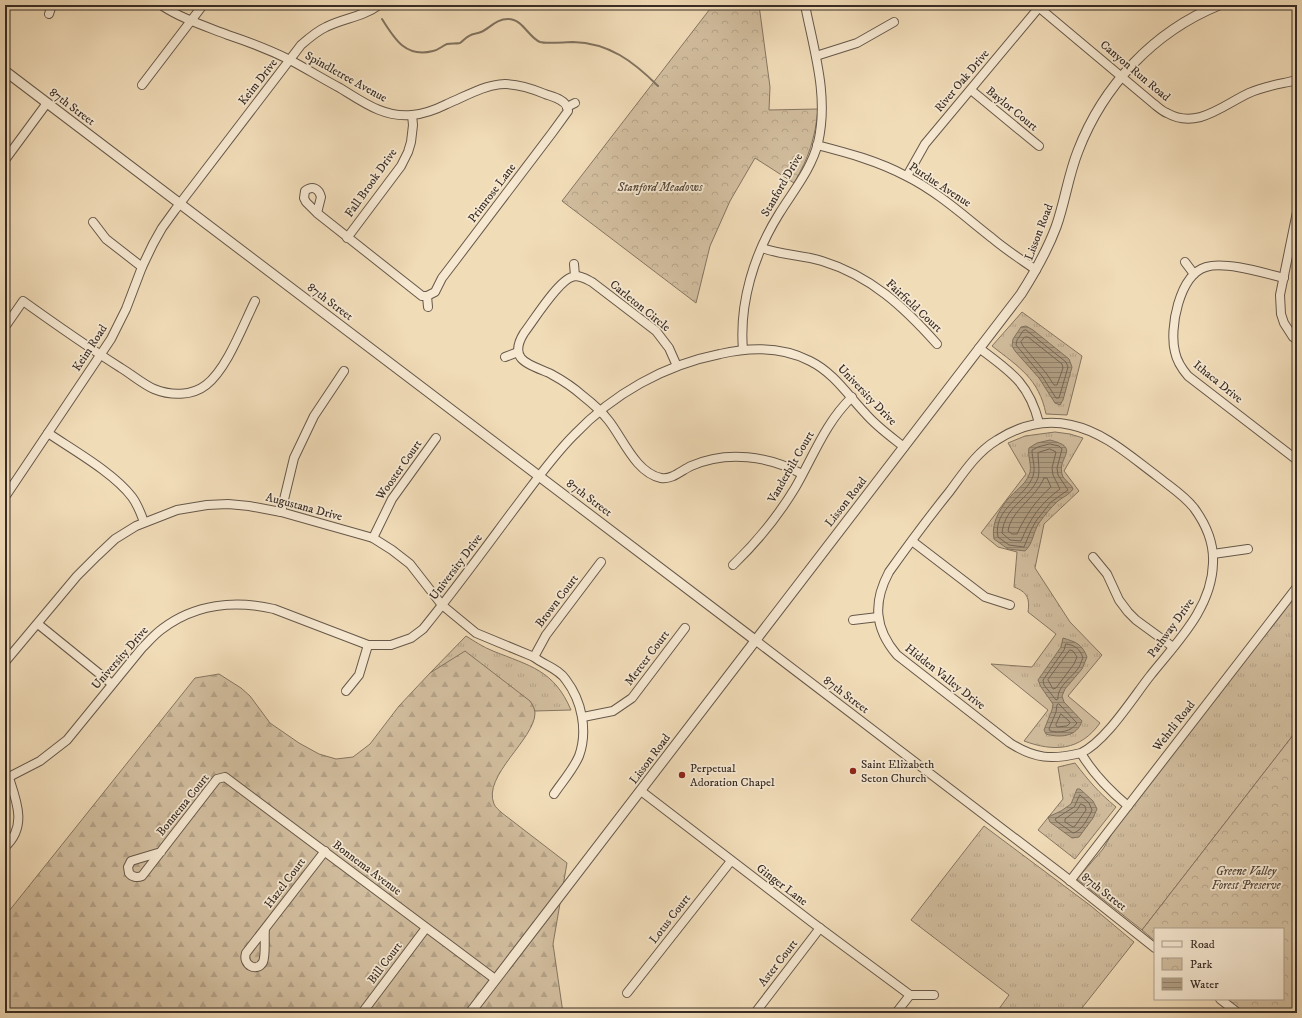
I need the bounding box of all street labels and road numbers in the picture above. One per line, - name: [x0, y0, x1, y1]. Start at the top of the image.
- street label: Canyon Run Road: [1097, 37, 1173, 105]
- street label: River Oak Drive: [931, 47, 993, 115]
- street label: Spindletree Avenue: [302, 48, 390, 106]
- street label: Keim Drive: [235, 56, 281, 108]
- street label: Baylor Court: [983, 84, 1041, 135]
- street label: 87th Street: [46, 85, 98, 129]
- street label: Fall Brook Drive: [342, 146, 400, 220]
- street label: Stanford Drive: [758, 151, 806, 219]
- street label: Purdue Avenue: [906, 159, 974, 211]
- street label: Primrose Lane: [465, 160, 519, 226]
- street label: Lisson Road: [1021, 202, 1057, 262]
- street label: Fairfield Court: [883, 276, 945, 336]
- street label: Carleton Circle: [607, 277, 673, 335]
- street label: 87th Street: [304, 280, 356, 324]
- street label: Keim Road: [69, 322, 111, 374]
- street label: Ithaca Drive: [1190, 357, 1246, 407]
- street label: University Drive: [834, 361, 900, 429]
- street label: Vanderbilt Court: [764, 428, 818, 506]
- street label: Wooster Court: [372, 437, 425, 504]
- street label: Lisson Road: [822, 474, 870, 530]
- street label: 87th Street: [563, 476, 615, 520]
- street label: Augustana Drive: [264, 490, 344, 524]
- street label: University Drive: [426, 531, 486, 603]
- street label: Brown Court: [532, 572, 582, 630]
- street label: Pathway Drive: [1144, 595, 1198, 661]
- street label: University Drive: [88, 623, 152, 693]
- street label: Mercer Court: [621, 627, 673, 689]
- street label: Hidden Valley Drive: [902, 641, 988, 713]
- street label: 87th Street: [820, 673, 872, 717]
- street label: Wehrli Road: [1149, 698, 1198, 755]
- street label: Lisson Road: [626, 731, 674, 787]
- street label: Bonnema Court: [153, 771, 213, 839]
- street label: Bonnema Avenue: [330, 837, 404, 899]
- street label: Hazel Court: [261, 855, 309, 911]
- street label: Ginger Lane: [753, 861, 811, 909]
- street label: 87th Street: [1078, 870, 1130, 914]
- street label: Lotus Court: [646, 891, 694, 947]
- street label: Aster Court: [755, 936, 801, 989]
- street label: Bill Court: [364, 939, 406, 987]

